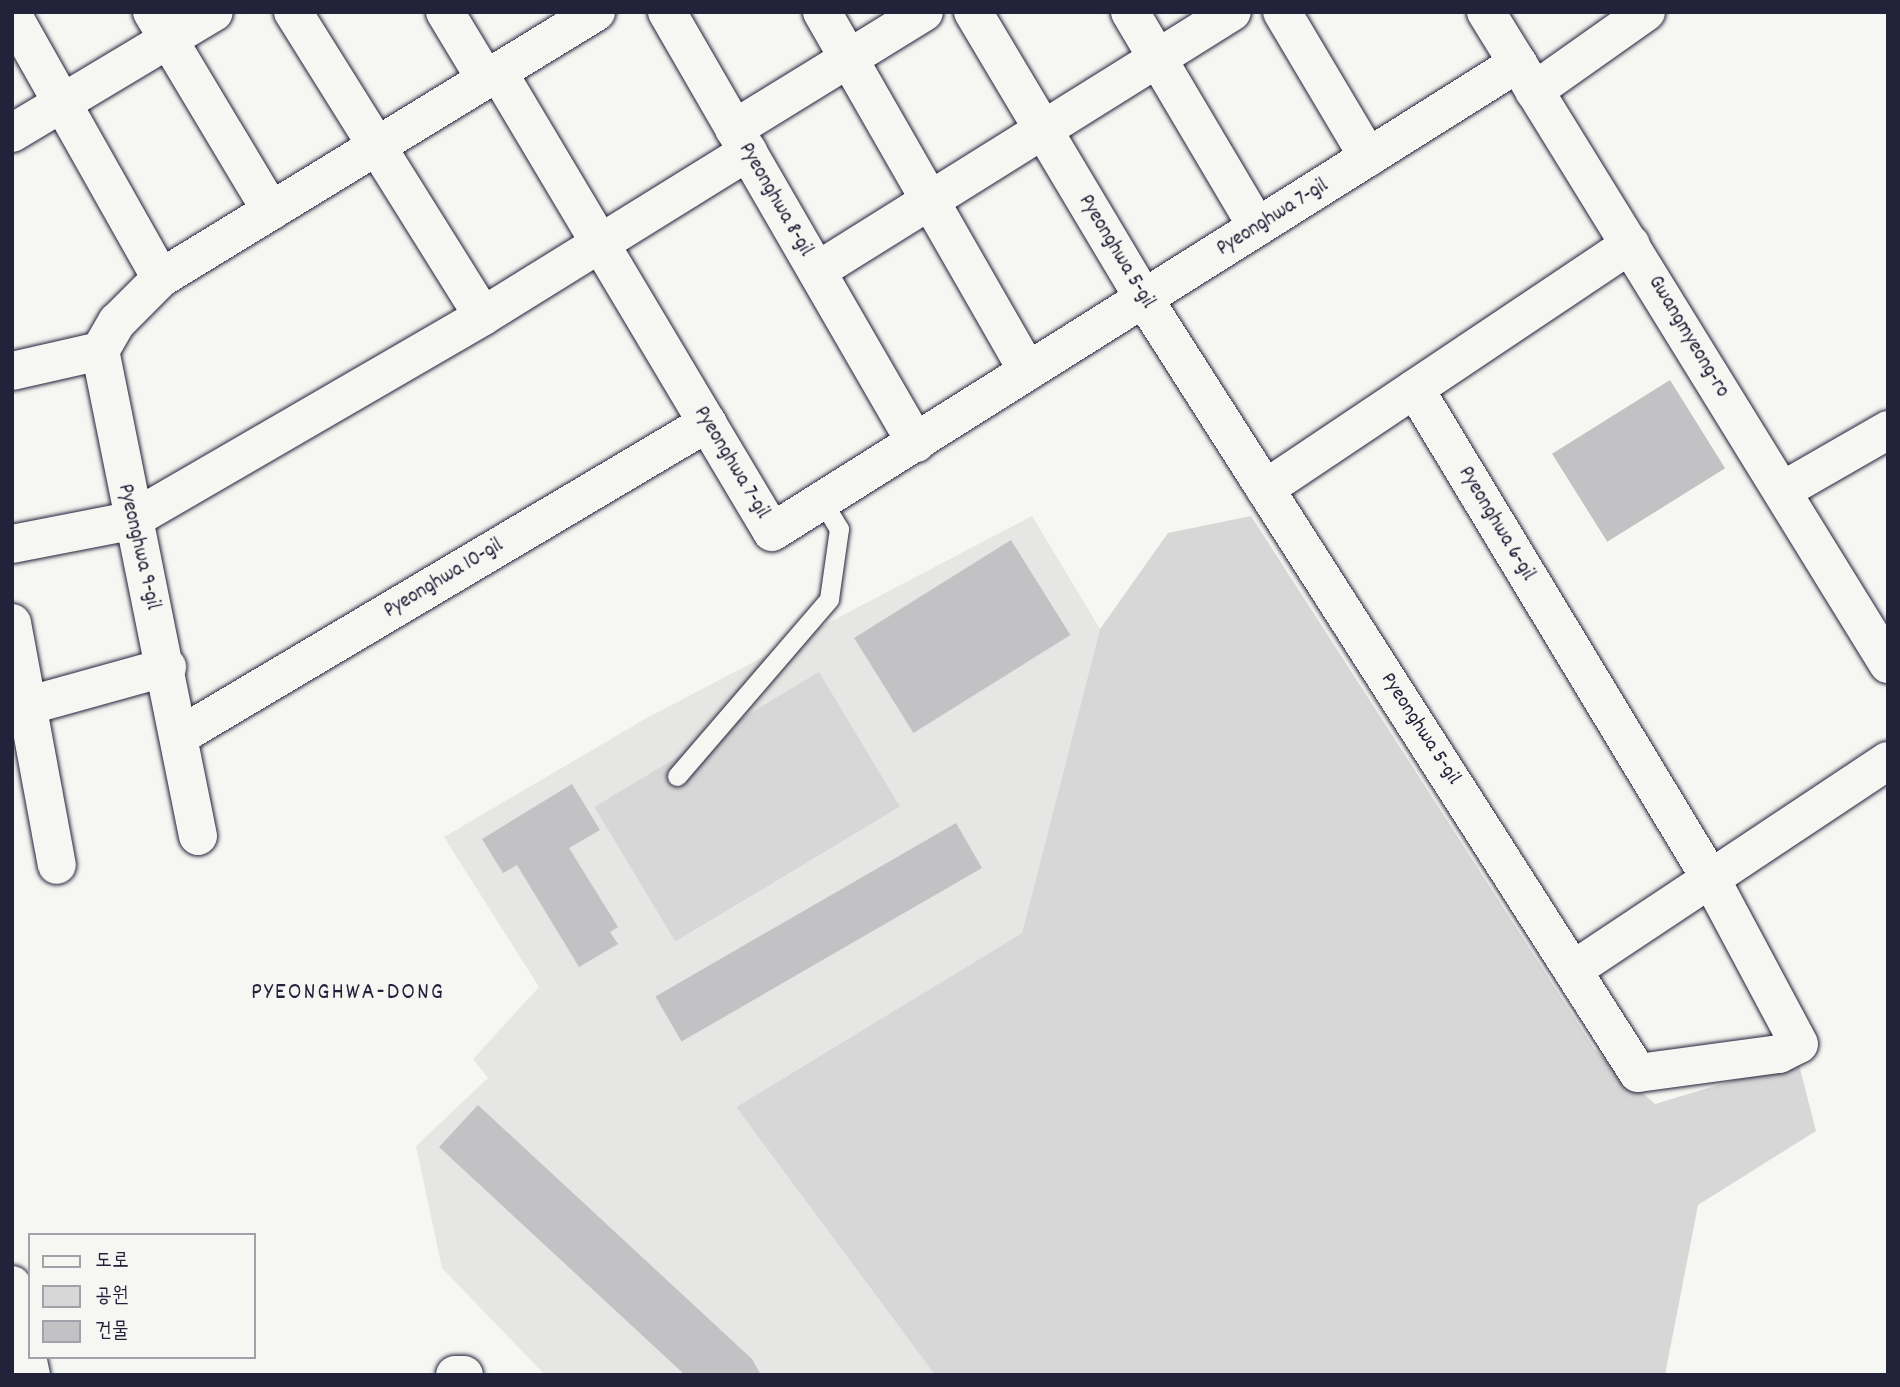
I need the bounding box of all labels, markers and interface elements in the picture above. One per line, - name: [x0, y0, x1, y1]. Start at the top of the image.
- street label: Pyeonghwa 8-gil: [732, 139, 818, 261]
- street label: Pyeonghwa 7-gil: [1213, 174, 1333, 262]
- street label: Pyeonghwa 5-gil: [1072, 191, 1160, 313]
- street label: Gwangmyeong-ro: [1642, 272, 1734, 402]
- street label: Pyeonghwa 7-gil: [688, 402, 774, 524]
- street label: Pyeonghwa 6-gil: [1452, 462, 1540, 586]
- street label: Pyeonghwa 9-gil: [111, 482, 165, 612]
- street label: Pyeonghwa 10-gil: [380, 534, 508, 624]
- street label: Pyeonghwa 5-gil: [1375, 668, 1465, 790]
- district label: PYEONGHWA-DONG: [253, 980, 443, 1008]
- legend: [28, 1233, 256, 1359]
- text: 도로: [95, 1247, 129, 1277]
- text: 공원: [95, 1282, 129, 1312]
- text: 건물: [95, 1317, 129, 1347]

